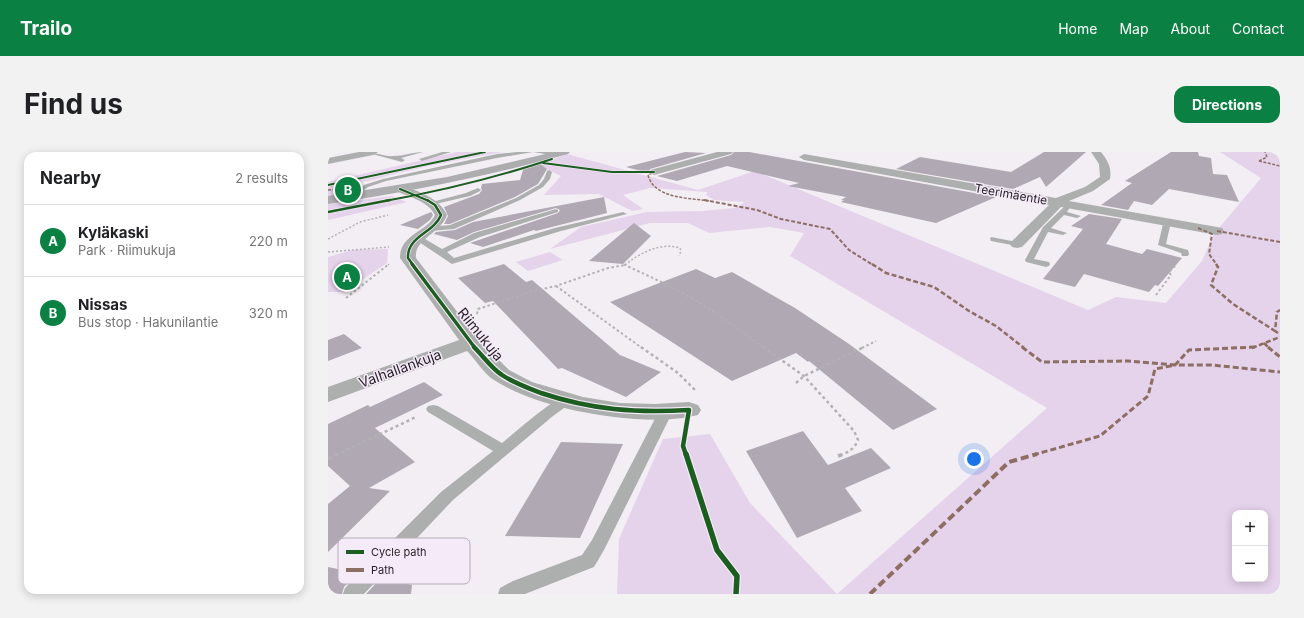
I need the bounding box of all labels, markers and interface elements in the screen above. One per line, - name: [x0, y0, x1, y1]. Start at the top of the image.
- text: Trailo: [20, 17, 72, 40]
- text: Home: [1058, 20, 1097, 37]
- text: Map: [1119, 20, 1149, 37]
- text: About: [1171, 20, 1210, 37]
- text: Contact: [1232, 20, 1284, 37]
- button: Directions: [1174, 86, 1280, 123]
- text: Find us: [24, 87, 123, 121]
- text: Nearby: [40, 168, 101, 188]
- text: 2 results: [235, 170, 288, 186]
- pin: B: [335, 175, 361, 205]
- street label: Teerimäentie: [973, 180, 1049, 208]
- text: Kyläkaski: [78, 223, 149, 242]
- text: A: [48, 233, 58, 249]
- text: 220 m: [249, 233, 288, 249]
- text: Park · Riimukuja: [78, 242, 176, 258]
- pin: A: [334, 262, 360, 292]
- text: Nissas: [78, 295, 127, 314]
- street label: Riimukuja: [454, 304, 508, 364]
- text: B: [49, 305, 57, 321]
- text: 320 m: [249, 305, 288, 321]
- text: Bus stop · Hakunilantie: [78, 314, 218, 330]
- street label: Valhallankuja: [356, 345, 444, 391]
- your location: [964, 449, 984, 469]
- map controls: [1232, 510, 1268, 582]
- button: +: [1232, 510, 1268, 546]
- legend: [338, 538, 470, 584]
- text: Cycle path: [371, 545, 427, 559]
- button: −: [1232, 546, 1268, 582]
- text: Path: [371, 563, 394, 577]

